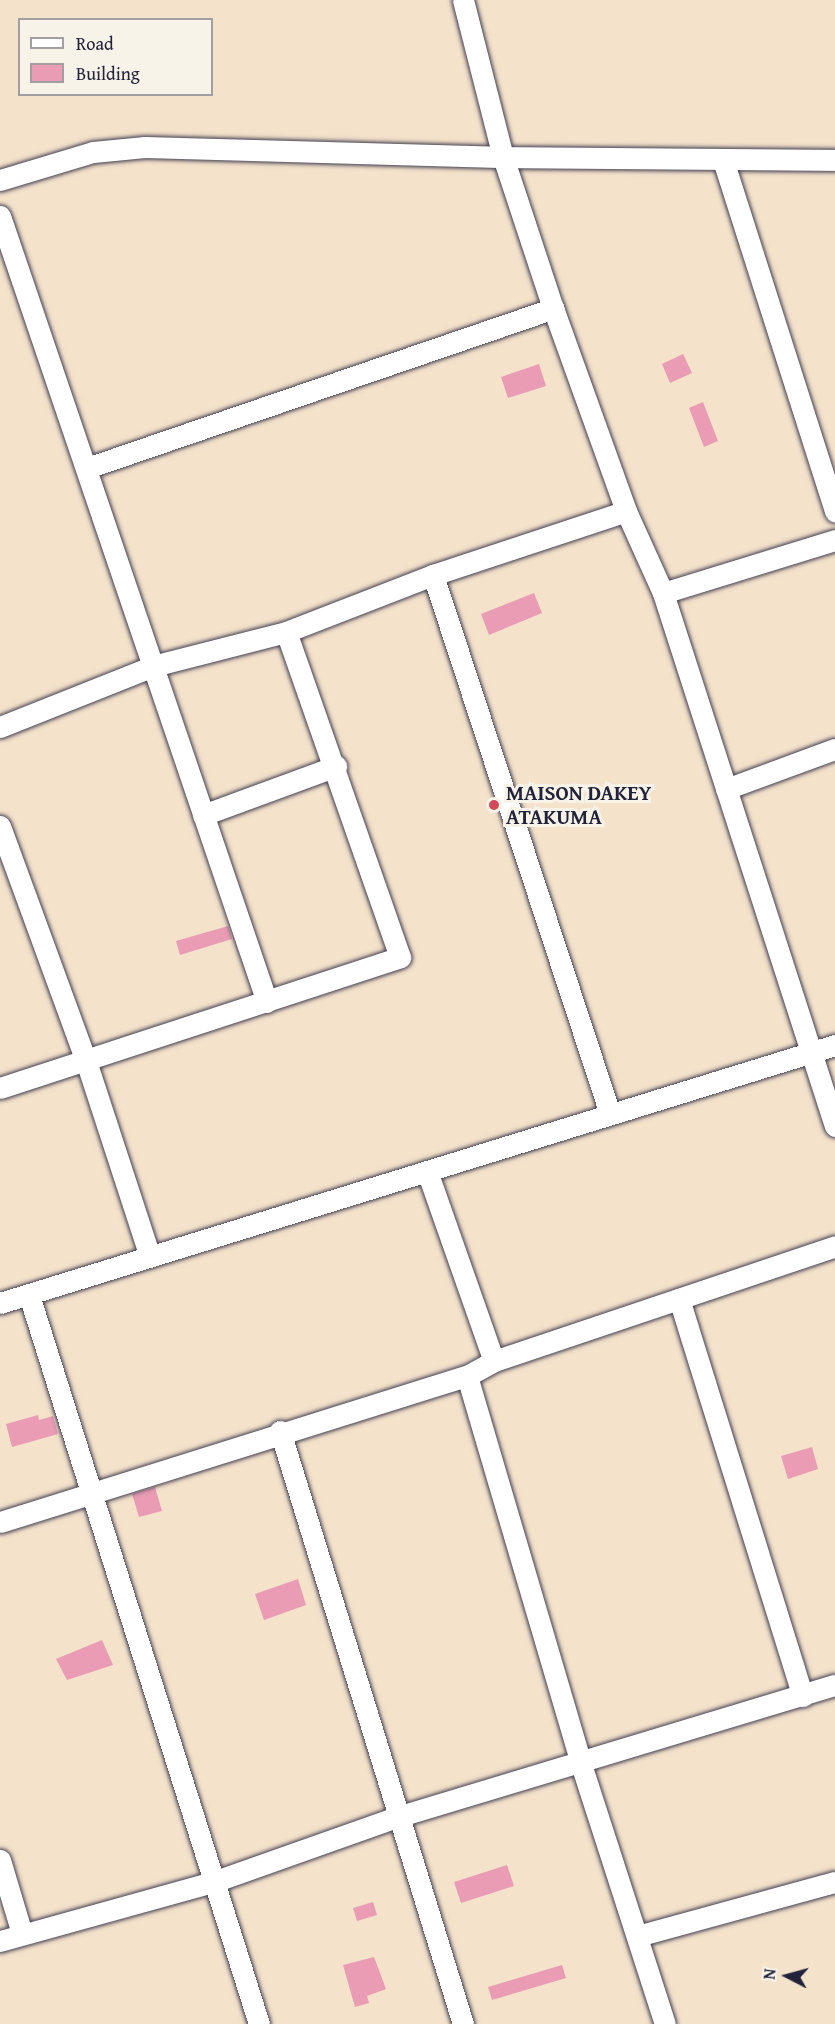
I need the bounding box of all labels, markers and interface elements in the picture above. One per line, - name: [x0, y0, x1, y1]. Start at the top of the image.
- legend: [18, 18, 213, 96]
- text: Road: [76, 30, 114, 57]
- text: Building: [76, 60, 140, 87]
- place label: MAISON DAKEY ATAKUMA: [506, 780, 651, 830]
- marker: MAISON DAKEY ATAKUMA: [487, 798, 501, 812]
- north arrow: [757, 1946, 817, 2006]
- text: N: [757, 1968, 782, 1981]

